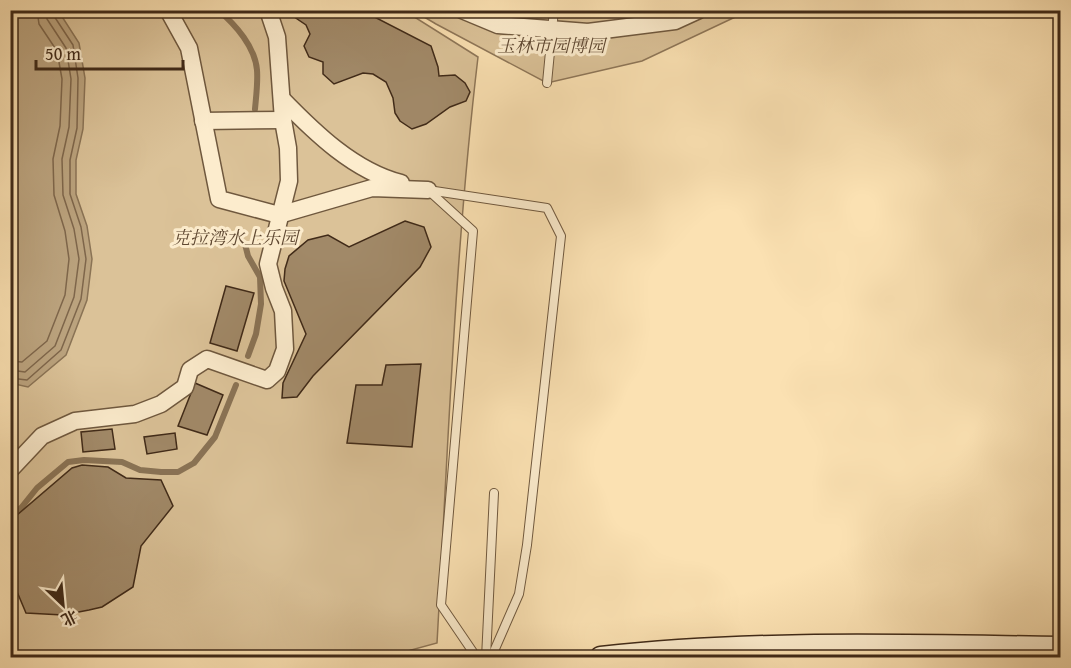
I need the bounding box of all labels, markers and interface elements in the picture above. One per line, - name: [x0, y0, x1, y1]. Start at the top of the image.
- park label: 玉林市园博园: [497, 32, 608, 59]
- scale bar: [36, 33, 183, 71]
- text: 50 m: [45, 40, 81, 67]
- park label: 克拉湾水上乐园: [172, 224, 301, 251]
- north arrow: [33, 575, 93, 635]
- text: 北: [57, 604, 82, 633]

